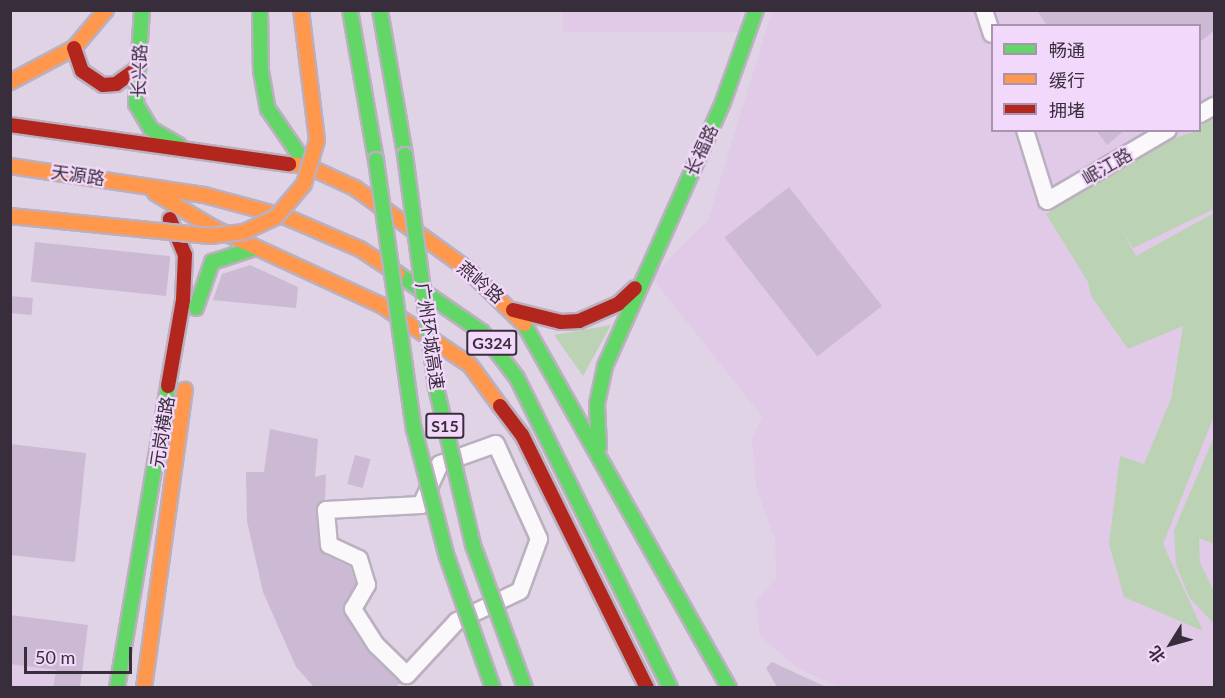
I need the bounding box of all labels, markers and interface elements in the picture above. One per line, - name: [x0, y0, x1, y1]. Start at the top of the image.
- legend: [991, 24, 1201, 132]
- text: 畅通: [1049, 39, 1085, 61]
- street label: 长兴路: [127, 44, 151, 98]
- text: 缓行: [1049, 69, 1085, 91]
- text: 拥堵: [1049, 99, 1085, 121]
- street label: 长福路: [680, 121, 722, 179]
- street label: 岷江路: [1078, 143, 1136, 189]
- street label: 天源路: [50, 161, 106, 189]
- street label: 燕岭路: [453, 256, 509, 308]
- street label: 广州环城高速: [412, 281, 448, 391]
- road number: G324: [465, 330, 519, 356]
- street label: 元岗横路: [146, 395, 178, 469]
- road number: S15: [424, 413, 466, 439]
- north arrow: [1141, 614, 1201, 674]
- scale bar: [27, 635, 135, 673]
- text: 北: [1144, 643, 1169, 667]
- text: 50 m: [35, 646, 75, 668]

